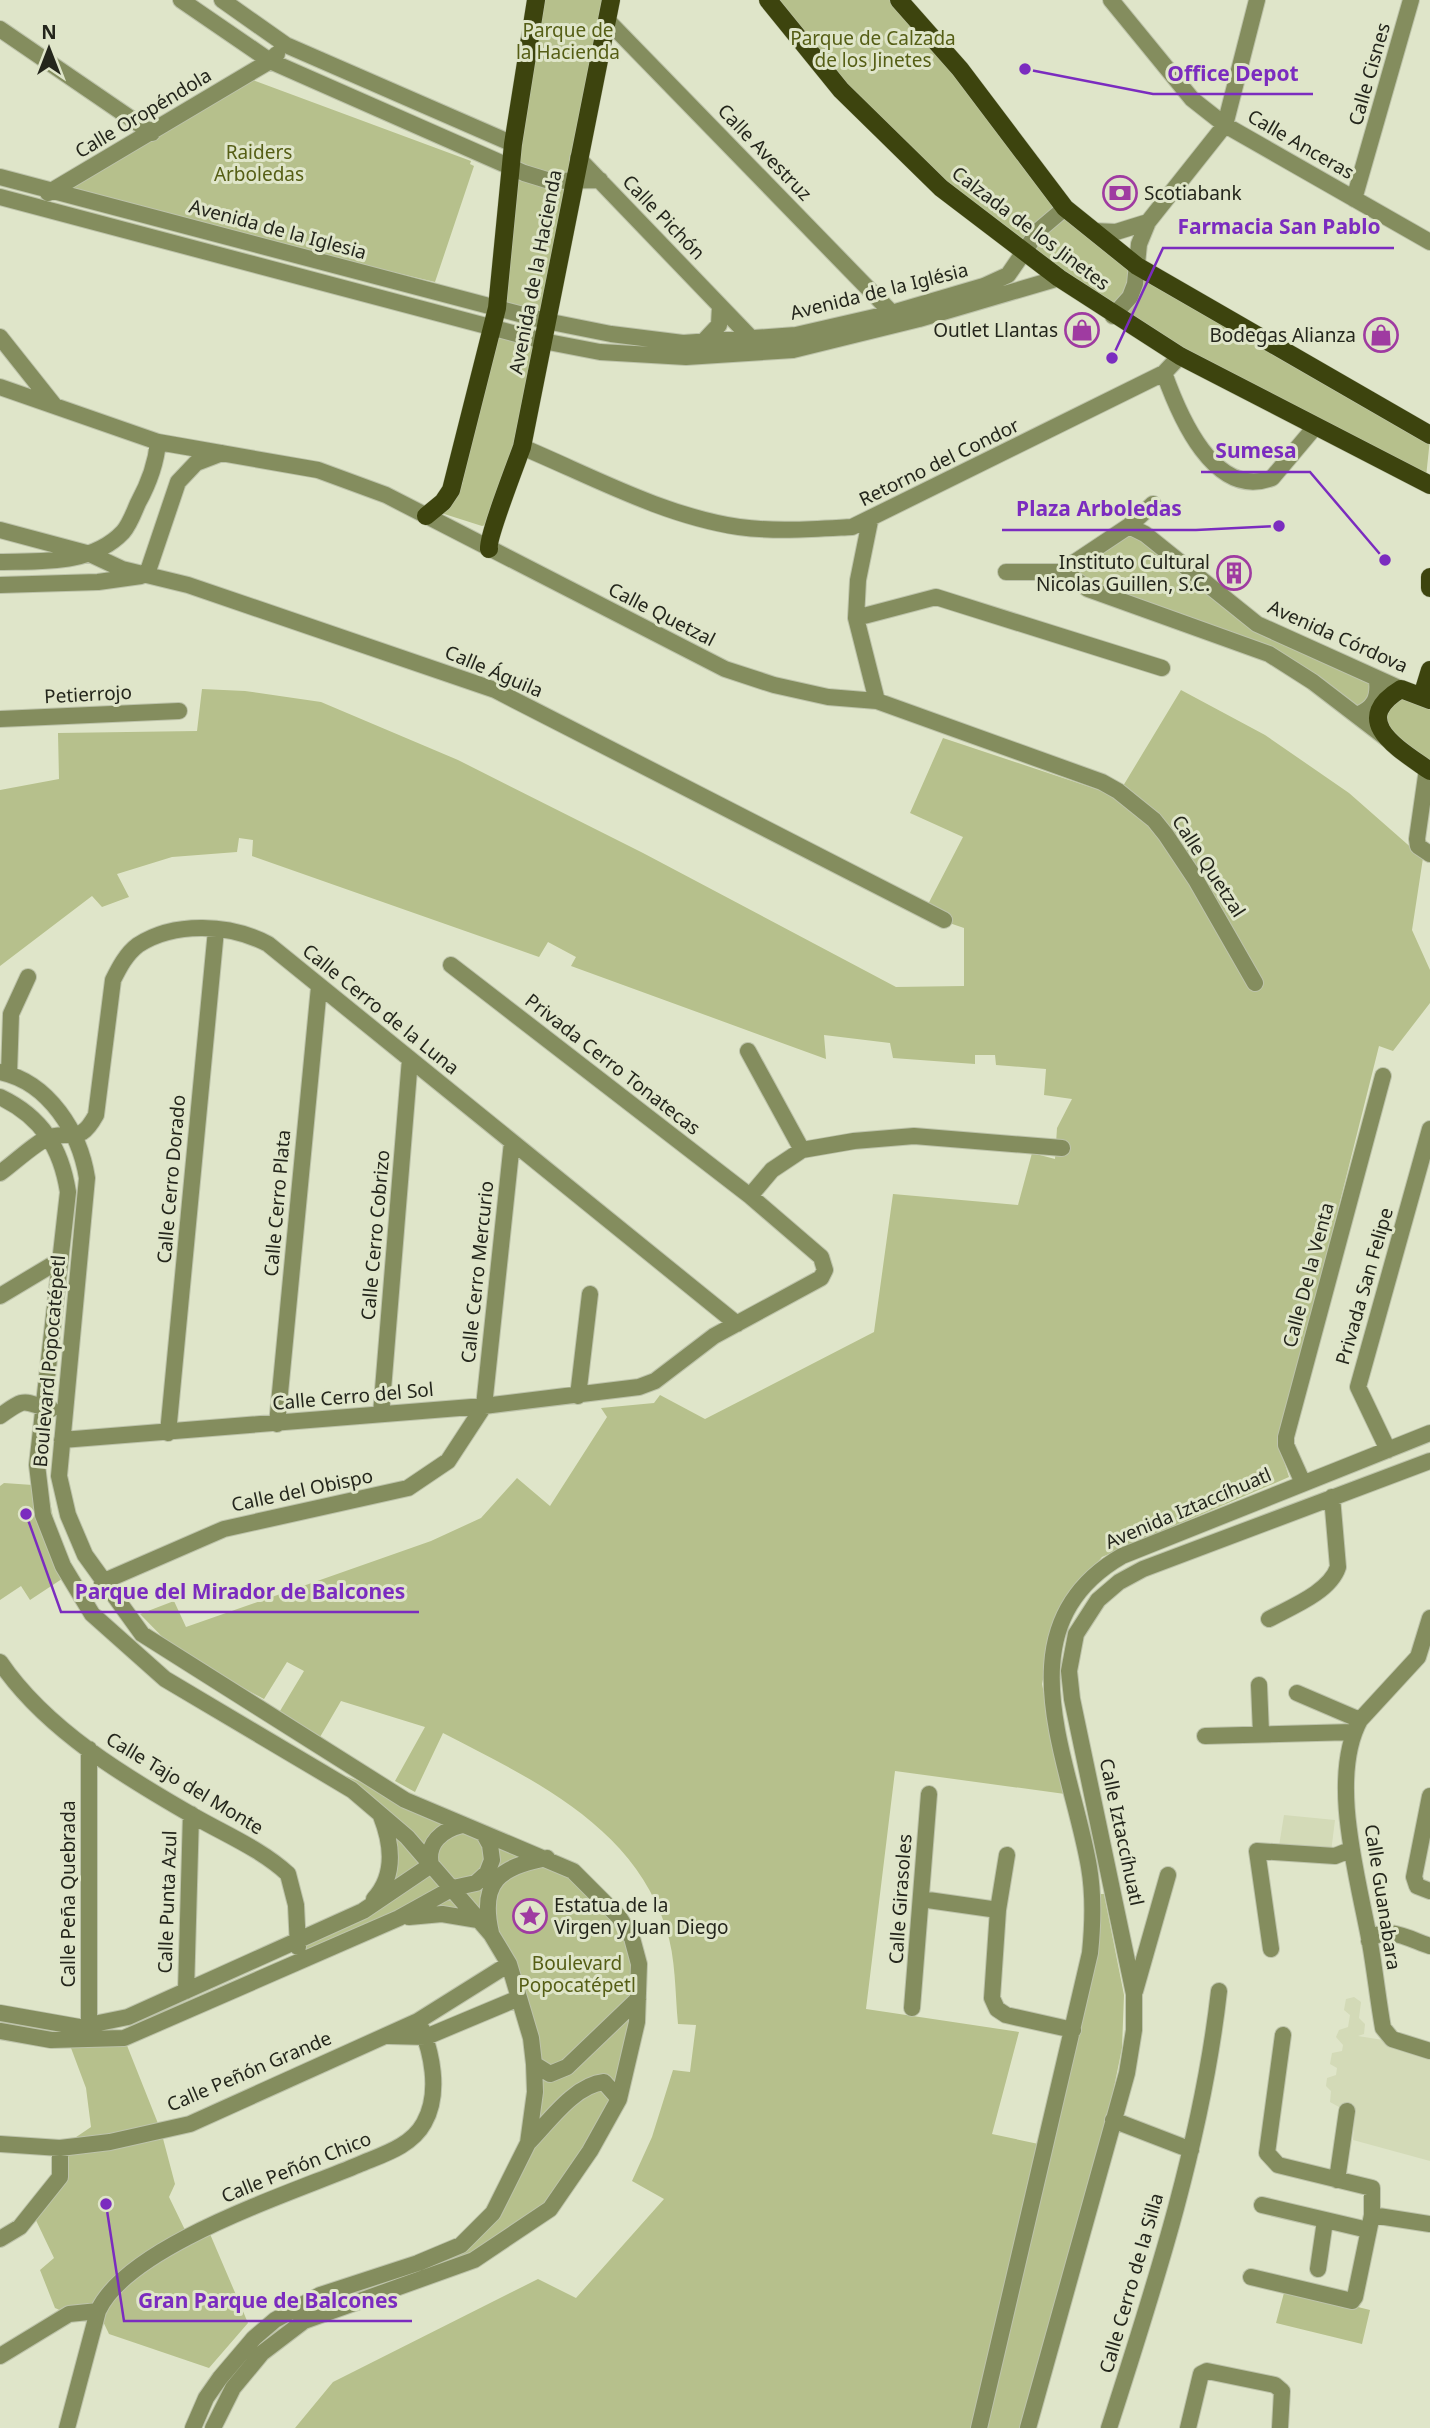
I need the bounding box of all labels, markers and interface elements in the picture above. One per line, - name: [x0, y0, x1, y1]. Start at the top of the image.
- north arrow: [14, 14, 84, 84]
- park label: Parque de la Hacienda: [516, 17, 620, 65]
- text: N: [41, 19, 57, 45]
- street label: Calle Cisnes: [1342, 20, 1396, 128]
- park label: Parque de Calzada de los Jinetes: [790, 25, 956, 73]
- callout: Office Depot: [1153, 52, 1313, 94]
- text: Office Depot: [1167, 59, 1299, 87]
- street label: Calle Oropéndola: [70, 62, 216, 164]
- street label: Calle Avestruz: [712, 98, 818, 206]
- street label: Calle Anceras: [1243, 103, 1359, 185]
- park label: Raiders Arboledas: [214, 139, 304, 187]
- street label: Calzada de los Jinetes: [947, 160, 1115, 296]
- street label: Avenida de la Hacienda: [502, 168, 568, 376]
- street label: Calle Pichón: [617, 169, 711, 265]
- bank icon: Scotiabank: [1101, 174, 1139, 212]
- place label: Scotiabank: [1144, 180, 1242, 206]
- street label: Avenida de la Iglesia: [186, 193, 370, 265]
- callout: Farmacia San Pablo: [1163, 206, 1394, 248]
- text: Farmacia San Pablo: [1177, 212, 1381, 240]
- street label: Avenida de la Iglésia: [787, 256, 971, 326]
- shop icon: Outlet Llantas: [1063, 311, 1101, 349]
- shop icon: Bodegas Alianza: [1362, 316, 1400, 354]
- place label: Outlet Llantas: [933, 317, 1058, 343]
- place label: Bodegas Alianza: [1209, 322, 1356, 348]
- street label: Retorno del Condor: [854, 412, 1024, 512]
- callout: Sumesa: [1201, 430, 1310, 472]
- text: Sumesa: [1215, 436, 1297, 464]
- callout: Plaza Arboledas: [1002, 488, 1196, 530]
- text: Plaza Arboledas: [1016, 494, 1182, 522]
- place label: Instituto Cultural Nicolas Guillen, S.C.: [1036, 549, 1210, 597]
- building icon: Instituto Cultural Nicolas Guillen, S.C.: [1215, 554, 1253, 592]
- street label: Calle Quetzal: [604, 576, 720, 652]
- street label: Avenida Córdova: [1264, 594, 1412, 678]
- street label: Calle Águila: [441, 639, 547, 703]
- street label: Petierrojo: [43, 679, 133, 709]
- street label: Calle Quetzal: [1166, 810, 1252, 922]
- street label: Calle Cerro de la Luna: [297, 938, 465, 1080]
- street label: Privada Cerro Tonatecas: [520, 987, 706, 1141]
- street label: Calle Cerro Dorado: [151, 1094, 191, 1264]
- street label: Calle Cerro Plata: [258, 1129, 296, 1277]
- street label: Calle Cerro Cobrizo: [355, 1149, 395, 1321]
- street label: Calle Cerro Mercurio: [455, 1180, 499, 1364]
- street label: Calle De la Venta: [1276, 1200, 1340, 1350]
- street label: Privada San Felipe: [1329, 1204, 1399, 1368]
- street label: Boulevard Popocatépetl: [27, 1254, 71, 1468]
- street label: Calle Cerro del Sol: [271, 1376, 435, 1416]
- street label: Avenida Iztaccíhuatl: [1101, 1461, 1275, 1555]
- street label: Calle del Obispo: [229, 1462, 375, 1518]
- callout: Parque del Mirador de Balcones: [61, 1570, 419, 1612]
- text: Parque del Mirador de Balcones: [75, 1577, 405, 1605]
- street label: Calle Tajo del Monte: [101, 1726, 269, 1840]
- street label: Calle Iztaccíhuatl: [1094, 1756, 1150, 1908]
- street label: Calle Peña Quebrada: [55, 1800, 81, 1988]
- street label: Calle Guanabara: [1359, 1822, 1407, 1972]
- street label: Calle Punta Azul: [152, 1830, 182, 1974]
- street label: Calle Girasoles: [882, 1833, 918, 1965]
- place label: Estatua de la Virgen y Juan Diego: [554, 1892, 729, 1940]
- place icon: Estatua de la Virgen y Juan Diego: [511, 1897, 549, 1935]
- park label: Boulevard Popocatépetl: [518, 1950, 636, 1998]
- street label: Calle Peñón Grande: [163, 2025, 335, 2117]
- street label: Calle Peñón Chico: [217, 2125, 375, 2209]
- street label: Calle Cerro de la Silla: [1093, 2190, 1169, 2376]
- callout: Gran Parque de Balcones: [124, 2279, 412, 2321]
- text: Gran Parque de Balcones: [138, 2286, 398, 2314]

